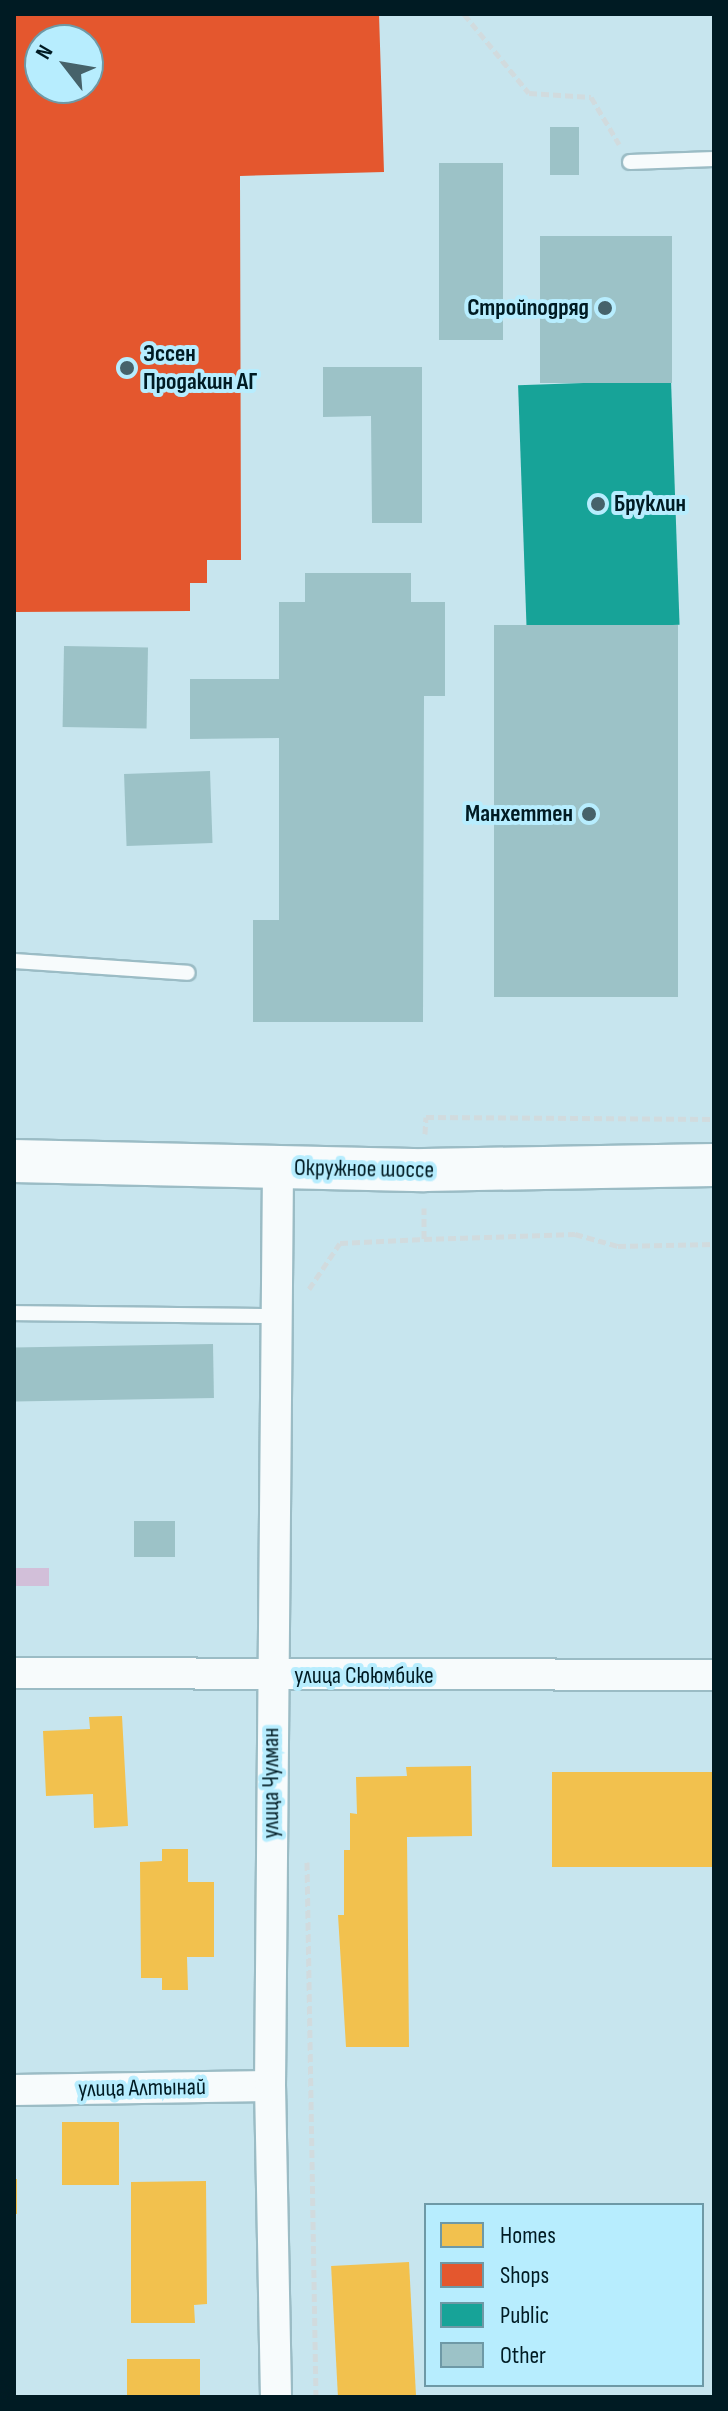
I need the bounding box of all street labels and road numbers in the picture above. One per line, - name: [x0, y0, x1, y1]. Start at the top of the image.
- street label: Окружное шоссе: [294, 1153, 434, 1185]
- street label: улица Сююмбике: [294, 1662, 434, 1690]
- street label: улица Чулман: [257, 1728, 285, 1838]
- street label: улица Алтынай: [78, 2072, 206, 2104]

